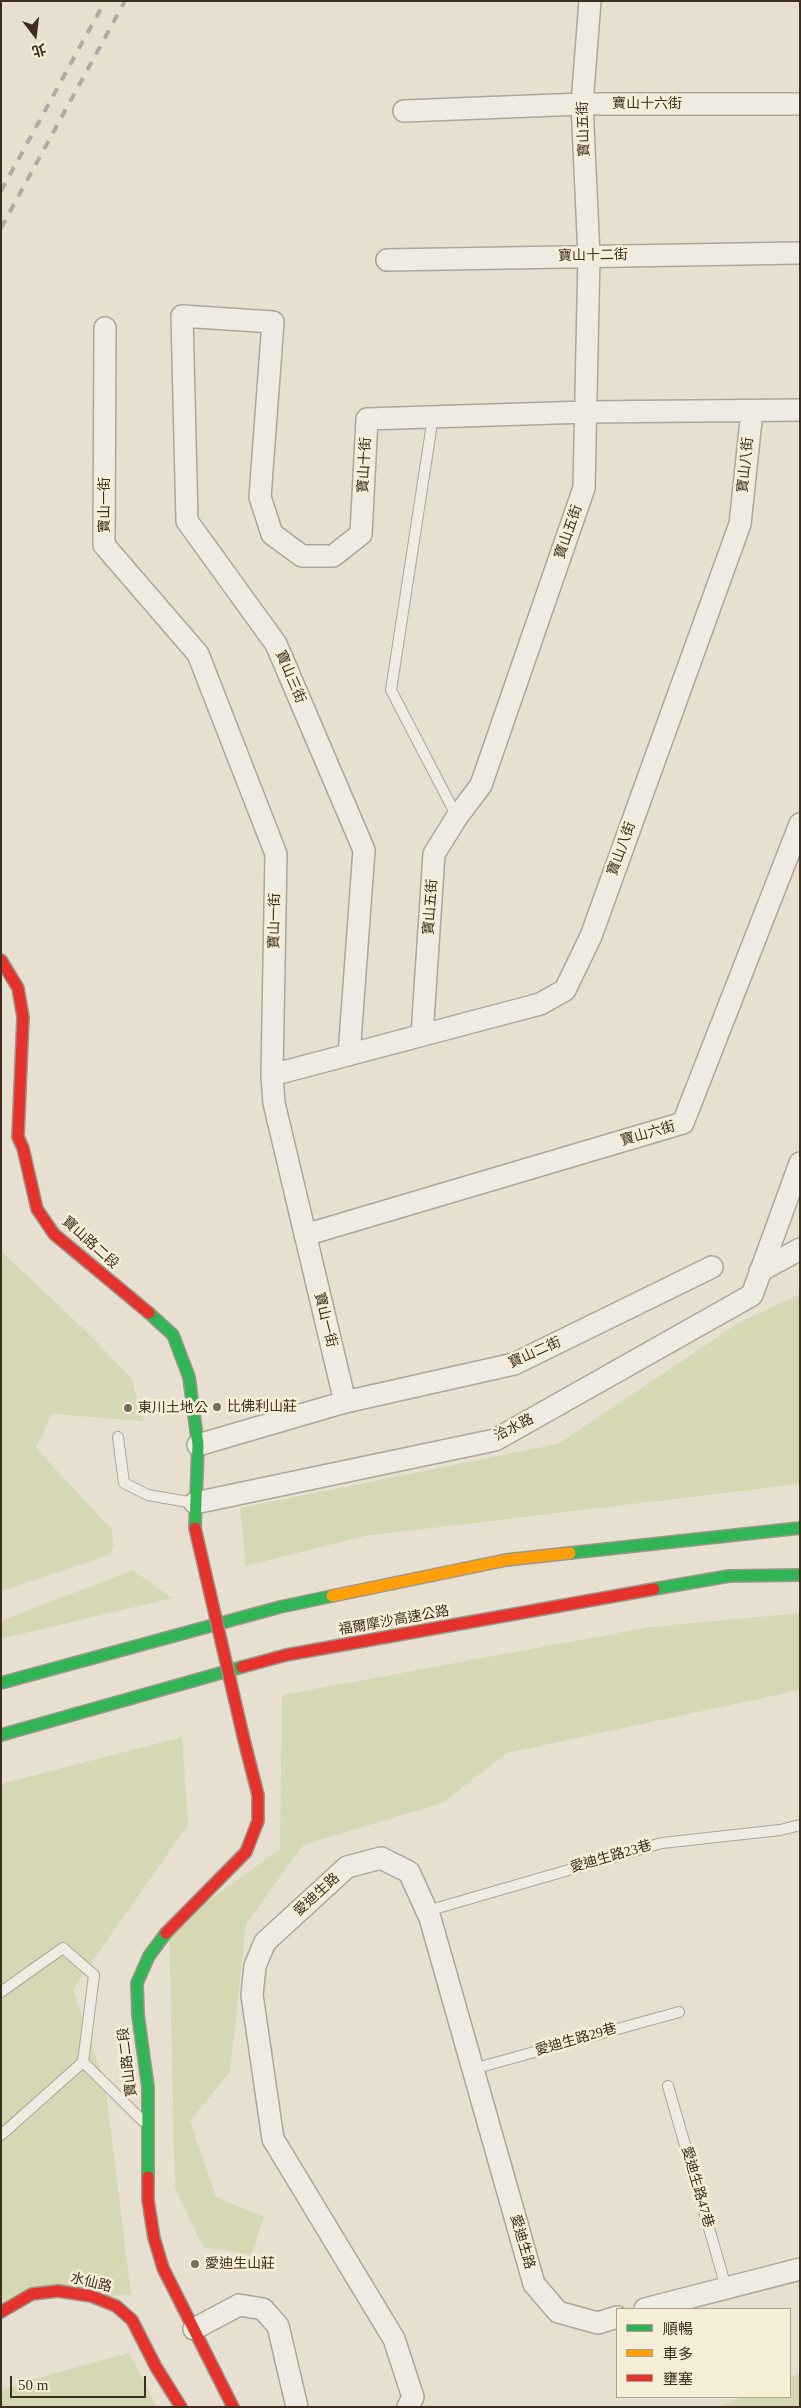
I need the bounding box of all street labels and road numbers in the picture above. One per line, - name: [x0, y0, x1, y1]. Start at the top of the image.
- street label: 寶山十六街: [612, 96, 682, 112]
- street label: 寶山五街: [575, 101, 593, 157]
- street label: 寶山十二街: [558, 247, 628, 265]
- street label: 寶山八街: [735, 436, 757, 494]
- street label: 寶山十街: [355, 437, 375, 493]
- street label: 寶山一街: [97, 477, 113, 533]
- street label: 寶山五街: [552, 503, 586, 561]
- street label: 寶山三街: [271, 648, 309, 706]
- street label: 寶山八街: [605, 820, 639, 878]
- street label: 寶山五街: [421, 878, 441, 936]
- street label: 寶山一街: [266, 893, 284, 949]
- street label: 寶山六街: [619, 1118, 677, 1150]
- street label: 寶山路二段: [58, 1213, 122, 1273]
- street label: 寶山一街: [310, 1291, 340, 1349]
- street label: 寶山二街: [506, 1334, 564, 1372]
- street label: 洽水路: [491, 1411, 537, 1445]
- street label: 福爾摩沙高速公路: [337, 1603, 451, 1639]
- street label: 愛迪生路23巷: [568, 1837, 654, 1877]
- street label: 愛迪生路: [291, 1870, 343, 1920]
- street label: 愛迪生路29巷: [533, 2020, 619, 2060]
- street label: 寶山路二段: [115, 2026, 141, 2098]
- street label: 愛迪生路47巷: [677, 2144, 717, 2230]
- street label: 愛迪生路: [506, 2213, 538, 2271]
- street label: 水仙路: [69, 2270, 113, 2296]

